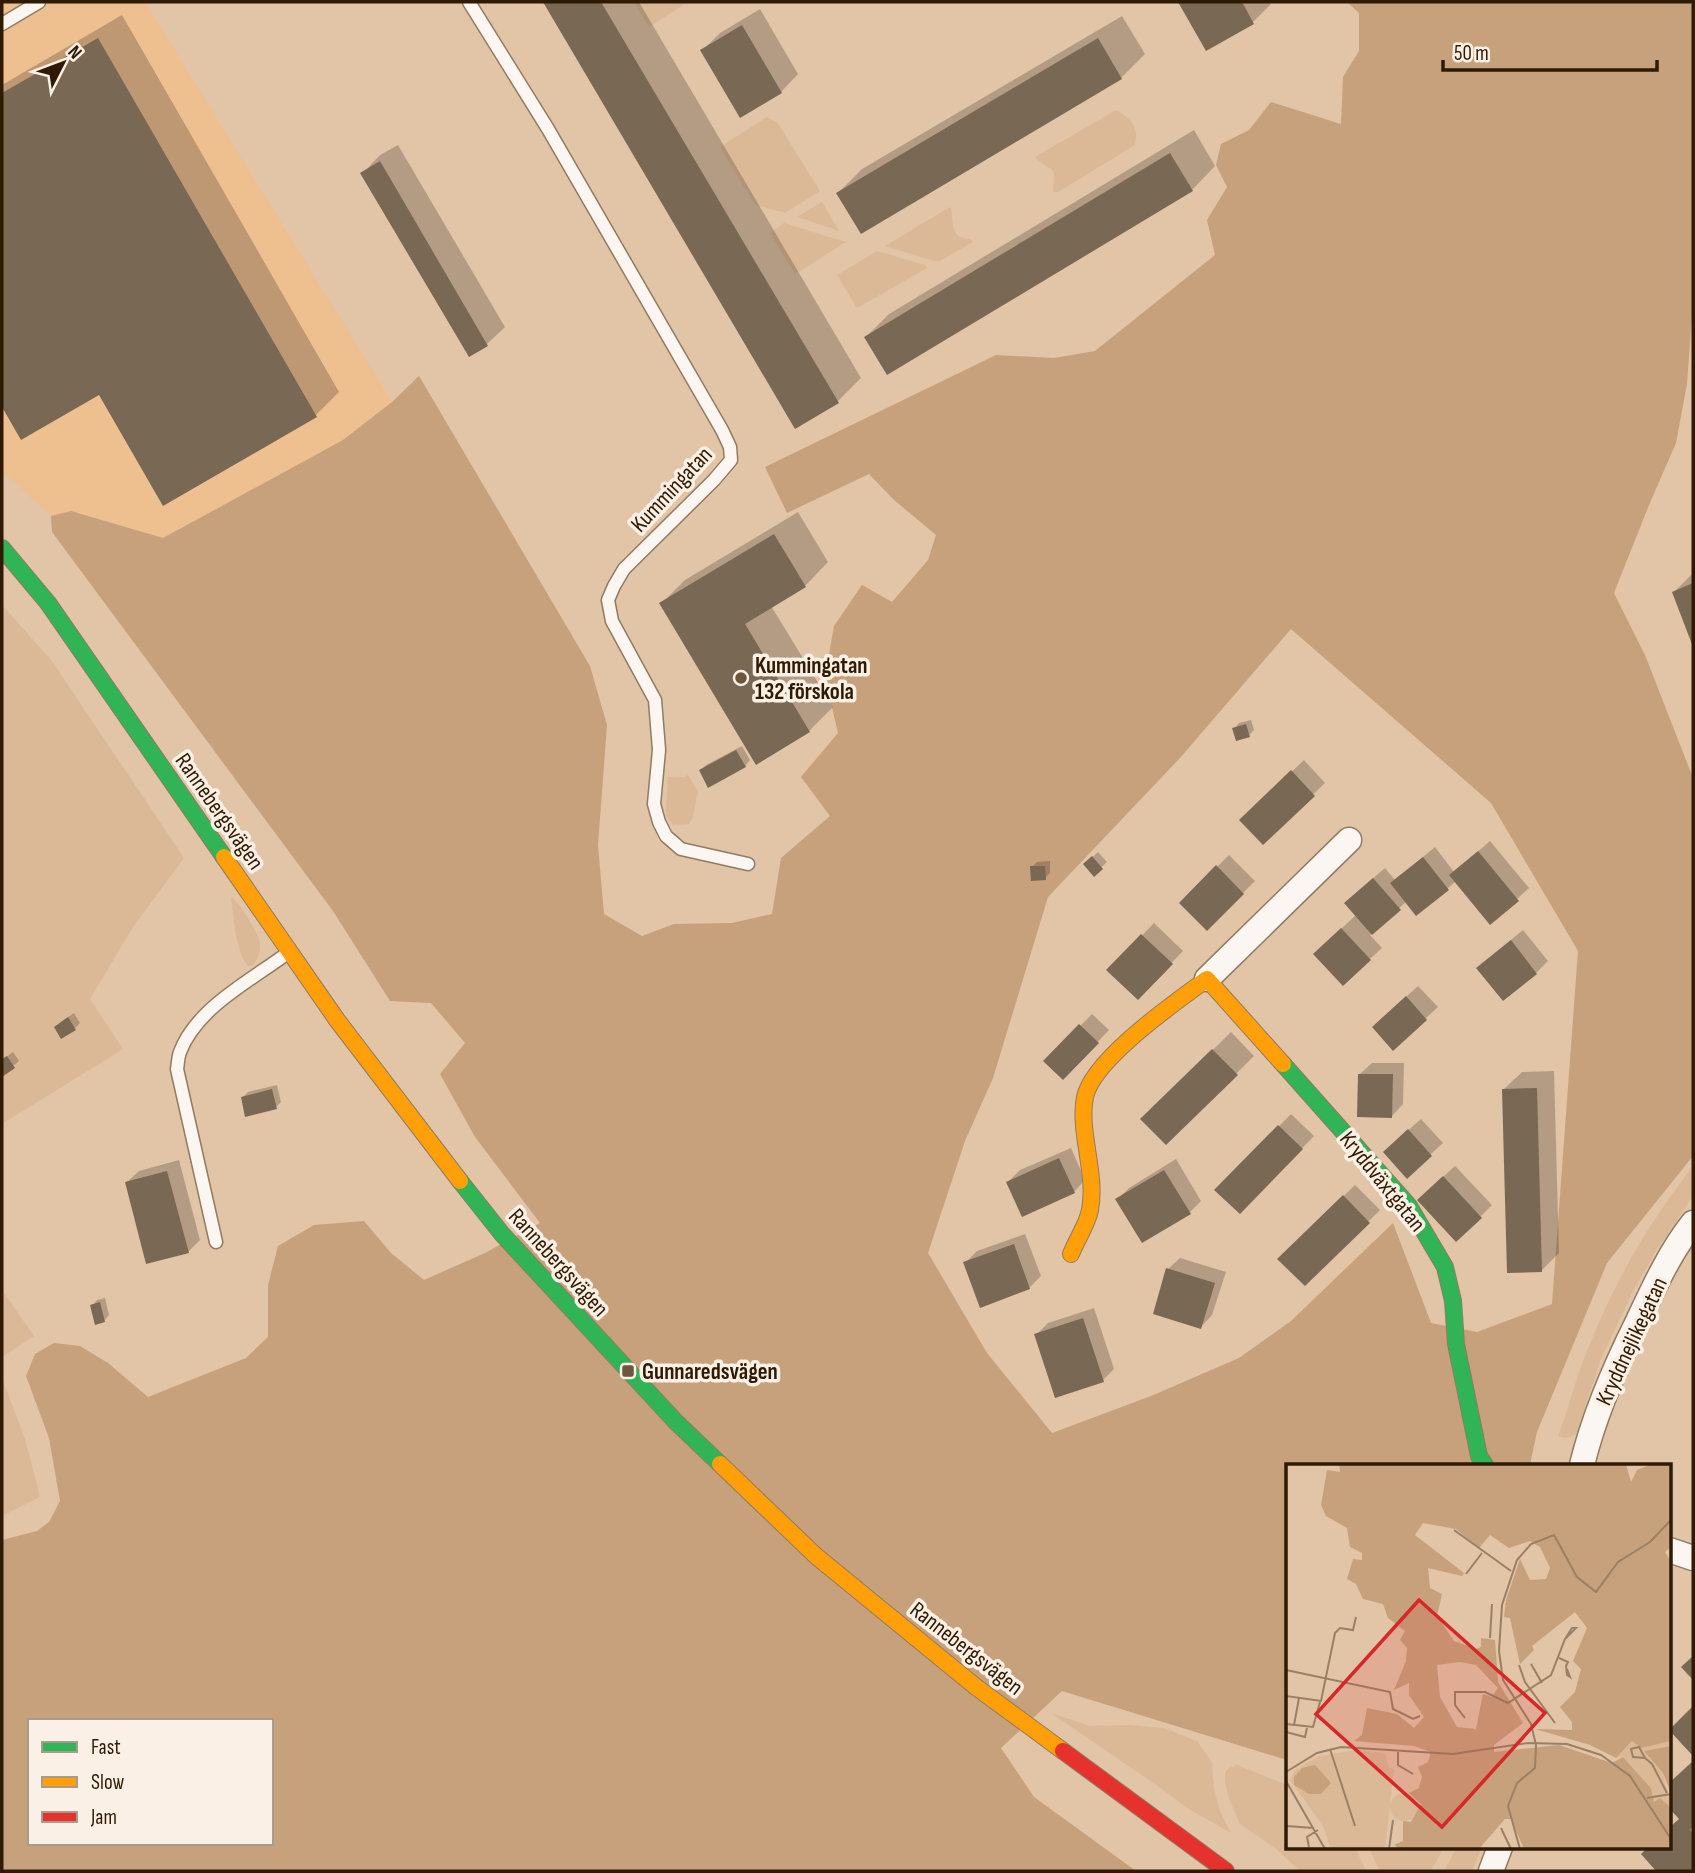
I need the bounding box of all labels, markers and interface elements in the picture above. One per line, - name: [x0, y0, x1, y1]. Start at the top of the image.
- north arrow: [28, 28, 98, 98]
- scale bar: [1443, 28, 1656, 72]
- text: N: [63, 41, 86, 64]
- text: 50 m: [1454, 41, 1489, 66]
- street label: Kummingatan: [625, 441, 718, 538]
- place label: Kummingatan 132 förskola: [755, 652, 868, 706]
- marker: Kummingatan 132 förskola: [733, 670, 749, 686]
- street label: Rannebergsvägen: [169, 748, 270, 875]
- street label: Kryddväxtgatan: [1333, 1126, 1431, 1238]
- street label: Rannebergsvägen: [502, 1203, 614, 1323]
- street label: Kryddnejlikegatan: [1590, 1273, 1674, 1410]
- place label: Gunnaredsvägen: [642, 1358, 778, 1386]
- marker: Gunnaredsvägen: [620, 1363, 636, 1379]
- inset map: [1286, 1464, 1670, 1848]
- street label: Rannebergsvägen: [904, 1596, 1029, 1702]
- legend: [28, 1719, 273, 1845]
- text: Fast: [91, 1735, 121, 1760]
- text: Slow: [91, 1770, 125, 1795]
- text: Jam: [90, 1805, 117, 1830]

